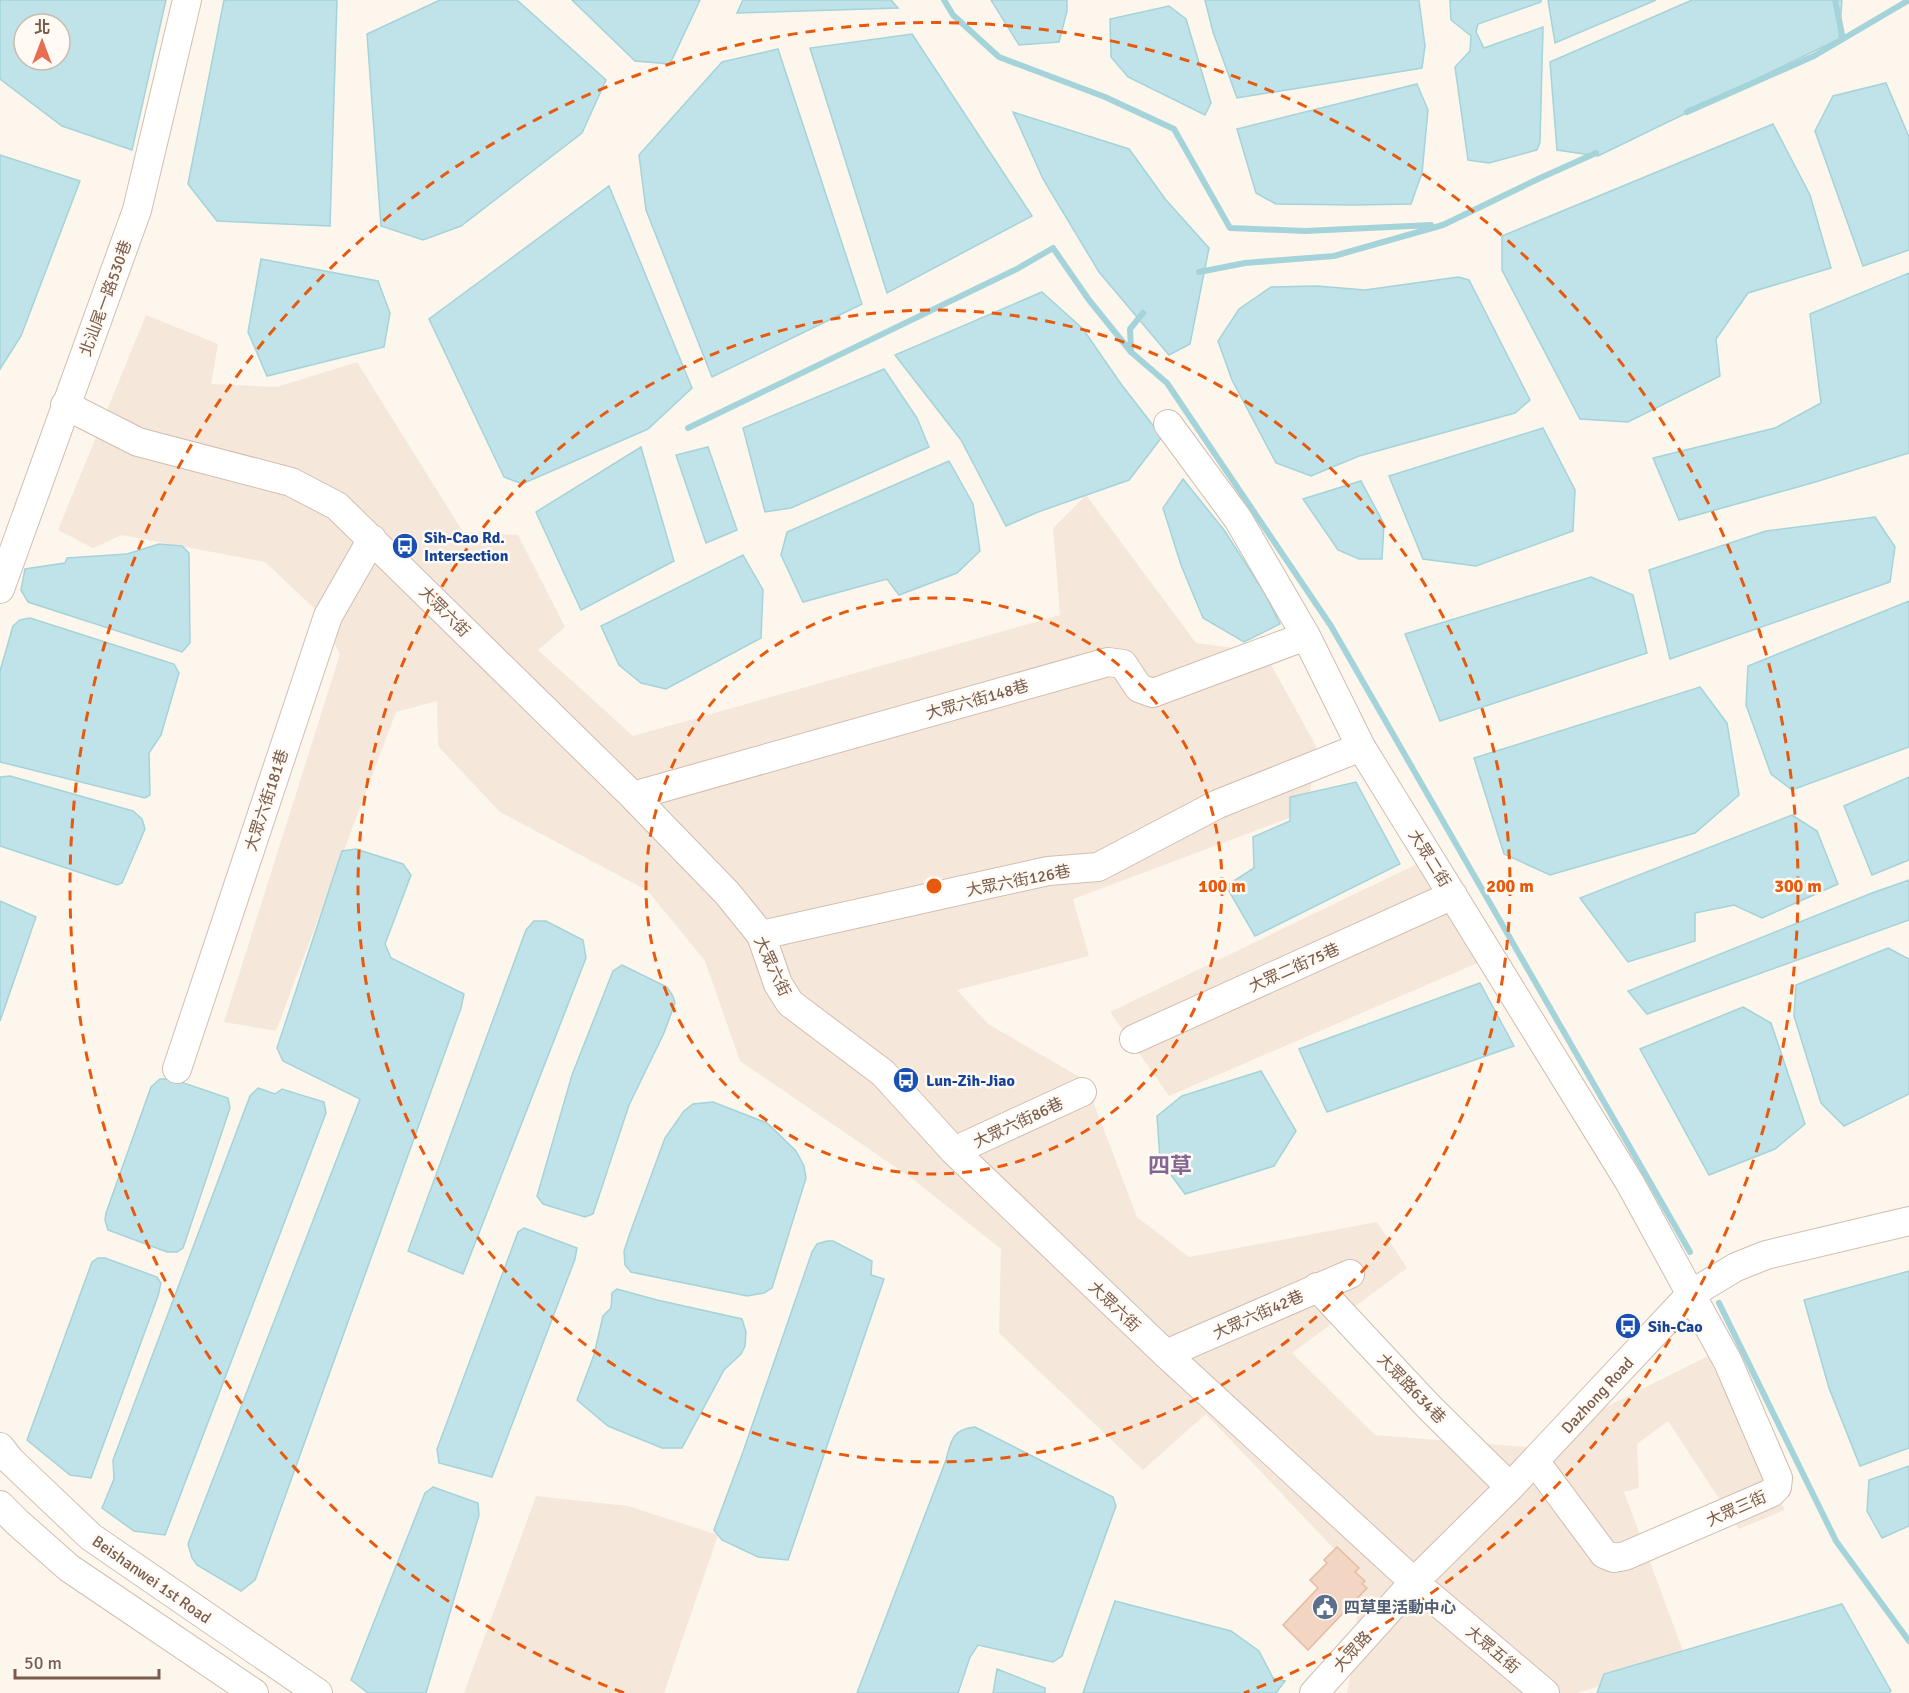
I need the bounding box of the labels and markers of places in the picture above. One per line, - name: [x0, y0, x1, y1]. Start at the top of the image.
- place label: Sih-Cao Rd. Intersection: [424, 528, 509, 566]
- bus stop icon: Sih-Cao Rd. Intersection: [390, 531, 420, 561]
- centre of rings: [924, 876, 944, 896]
- bus stop icon: Lun-Zih-Jiao: [891, 1065, 921, 1095]
- place label: Lun-Zih-Jiao: [926, 1071, 1015, 1091]
- bus stop icon: Sih-Cao: [1613, 1311, 1643, 1341]
- place label: Sih-Cao: [1648, 1317, 1703, 1337]
- public building icon: 四草里活動中心: [1310, 1592, 1340, 1622]
- place label: 四草里活動中心: [1344, 1598, 1456, 1618]

